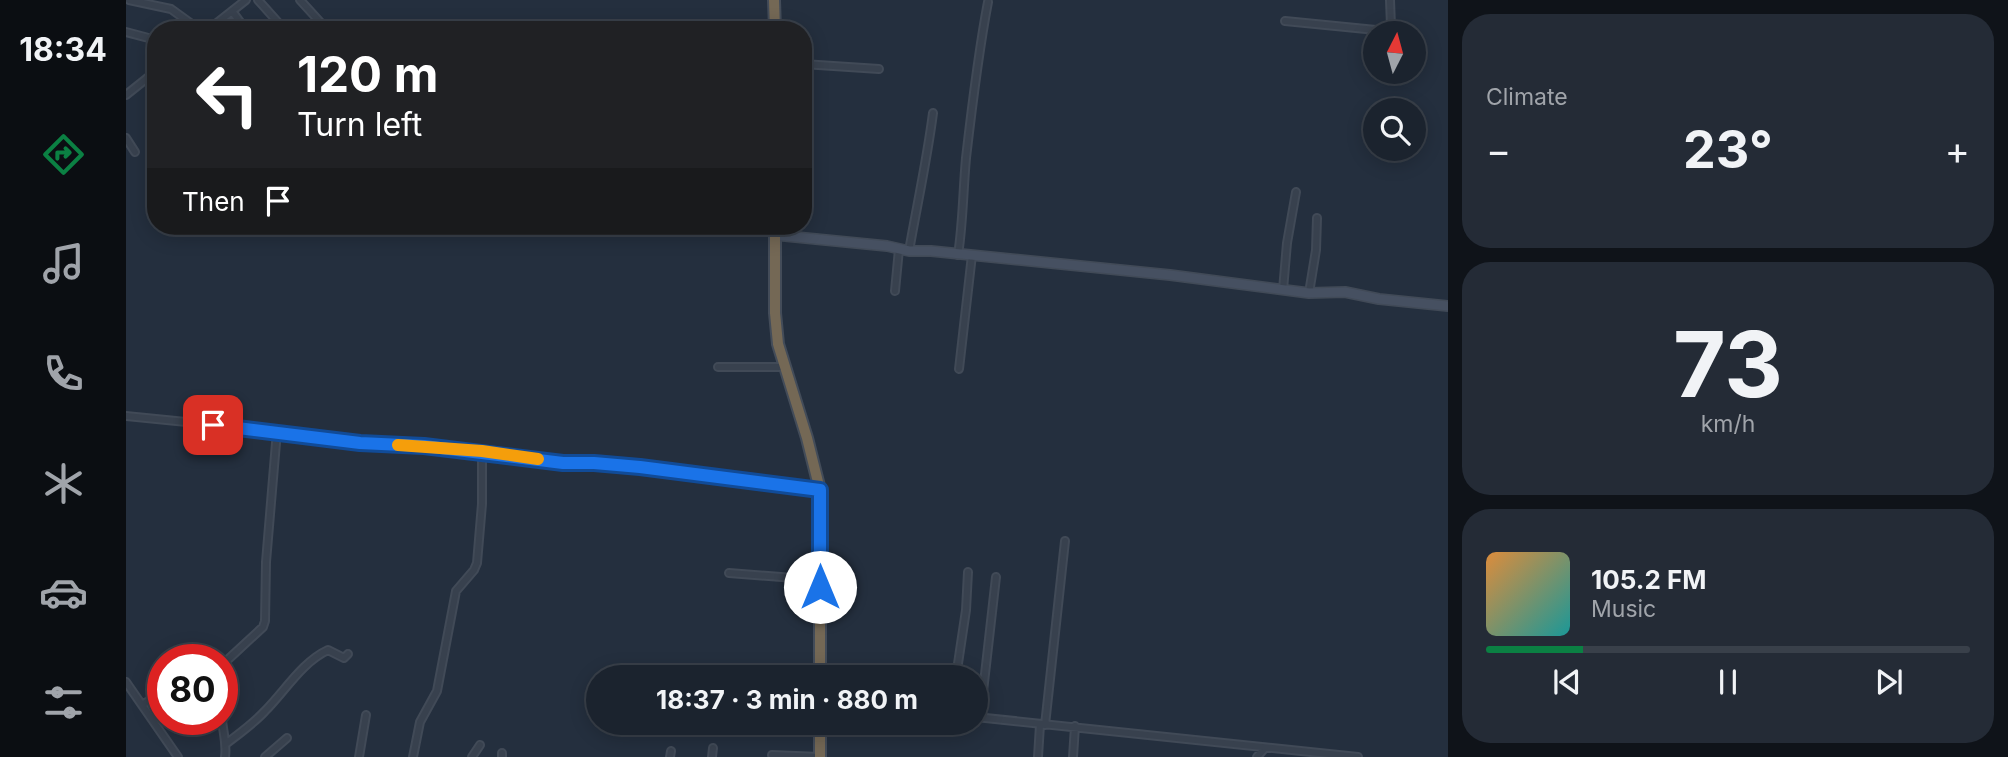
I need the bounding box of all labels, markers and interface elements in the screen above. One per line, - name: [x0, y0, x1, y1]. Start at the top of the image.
- north arrow: [1363, 21, 1426, 84]
- map controls: [1363, 21, 1426, 161]
- text: 18:34: [19, 30, 107, 69]
- text: 120 m: [297, 45, 438, 104]
- icon: left: [182, 49, 273, 140]
- text: Climate: [1486, 83, 1568, 111]
- button: search: [1363, 98, 1426, 161]
- text: Turn left: [297, 105, 422, 144]
- text: 23°: [1683, 118, 1773, 181]
- text: −: [1486, 127, 1511, 173]
- text: +: [1945, 127, 1970, 173]
- icon: directions: [39, 130, 88, 179]
- icon: arrive: [259, 182, 297, 220]
- text: Then: [182, 186, 245, 217]
- icon: music: [39, 239, 88, 288]
- text: 73: [1673, 309, 1783, 419]
- icon: phone: [39, 349, 88, 398]
- pin: [183, 395, 243, 455]
- icon: arrive: [194, 406, 232, 444]
- text: km/h: [1701, 410, 1755, 438]
- icon: climate: [39, 459, 88, 508]
- position arrow: [783, 550, 857, 624]
- text: 105.2 FM: [1591, 564, 1706, 595]
- icon: car: [39, 568, 88, 617]
- text: Music: [1591, 595, 1656, 623]
- speed limit sign: 80: [147, 644, 238, 735]
- icon: previous: [1548, 663, 1586, 701]
- icon: pause: [1709, 663, 1747, 701]
- icon: next: [1870, 663, 1908, 701]
- icon: filters: [39, 678, 88, 727]
- text: 18:37 · 3 min · 880 m: [656, 684, 918, 715]

